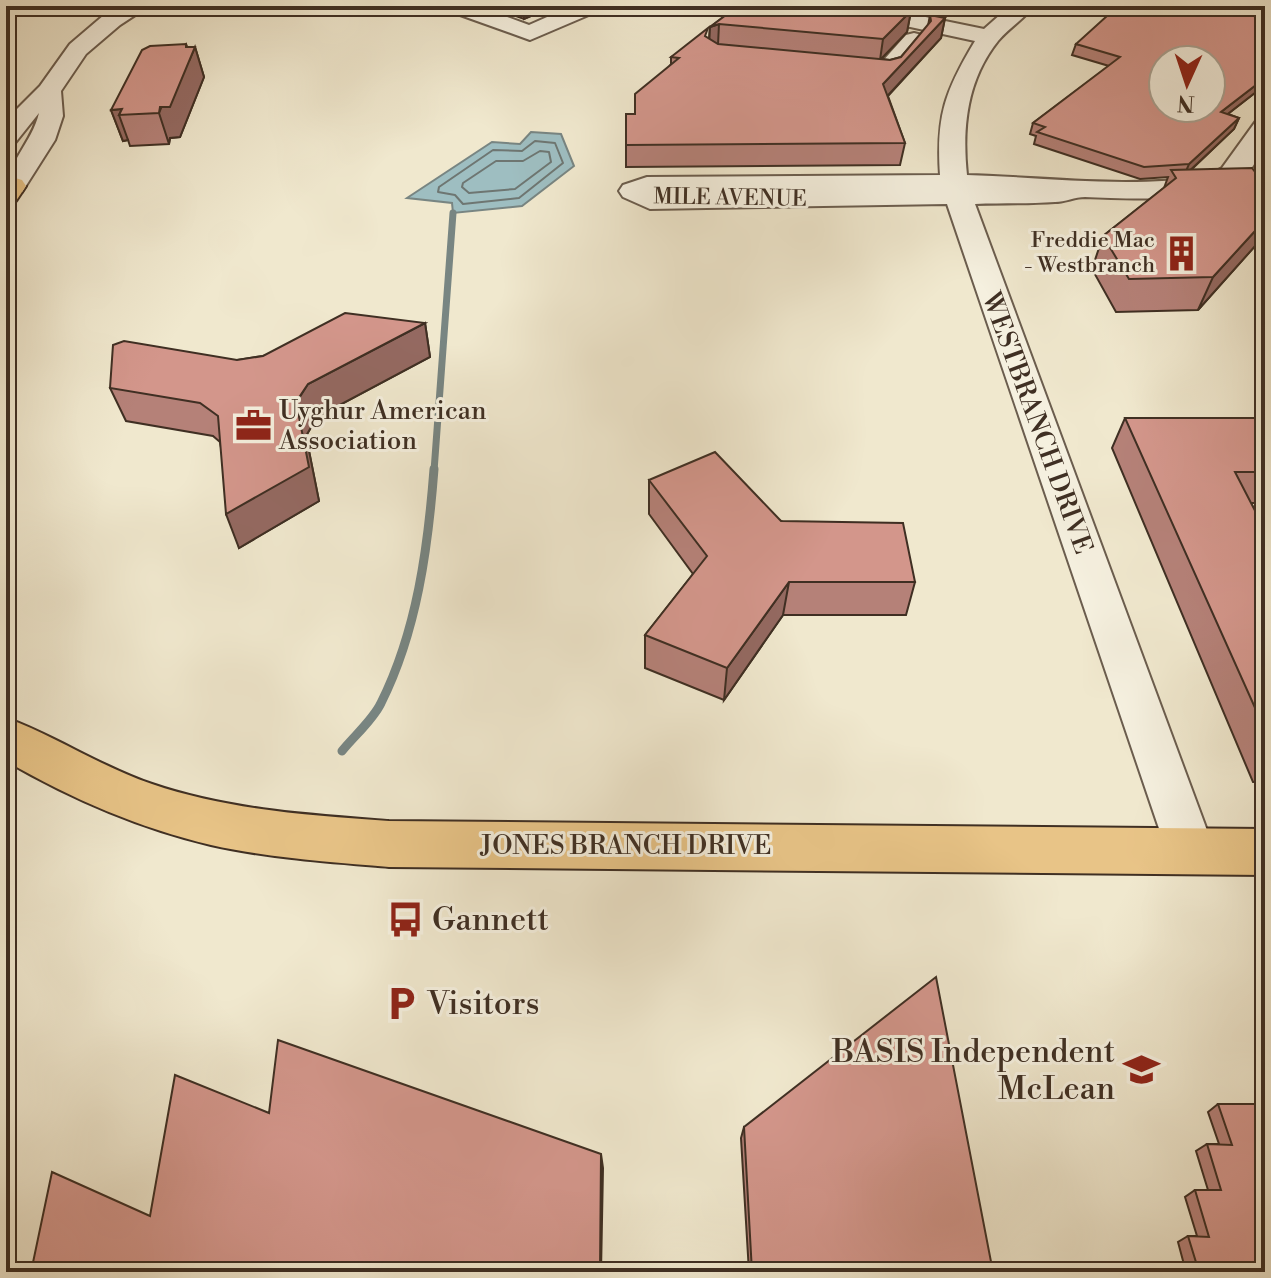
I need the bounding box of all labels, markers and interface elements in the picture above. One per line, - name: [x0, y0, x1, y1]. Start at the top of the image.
- north arrow: [1147, 44, 1227, 124]
- text: N: [1176, 89, 1195, 116]
- street label: MILE AVENUE: [653, 183, 807, 213]
- place label: Freddie Mac - Westbranch: [1024, 227, 1155, 279]
- building icon: Freddie Mac - Westbranch: [1162, 234, 1200, 272]
- street label: WESTBRANCH DRIVE: [974, 287, 1099, 558]
- place label: Uyghur American Association: [278, 395, 487, 457]
- office icon: Uyghur American Association: [234, 407, 272, 445]
- street label: JONES BRANCH DRIVE: [479, 830, 772, 862]
- place label: Gannett: [432, 900, 549, 940]
- bus stop icon: Gannett: [387, 901, 425, 939]
- place label: Visitors: [426, 984, 540, 1024]
- parking icon: Visitors: [382, 985, 420, 1023]
- place label: BASIS Independent McLean: [831, 1032, 1115, 1109]
- school or university icon: BASIS Independent McLean: [1122, 1051, 1160, 1089]

